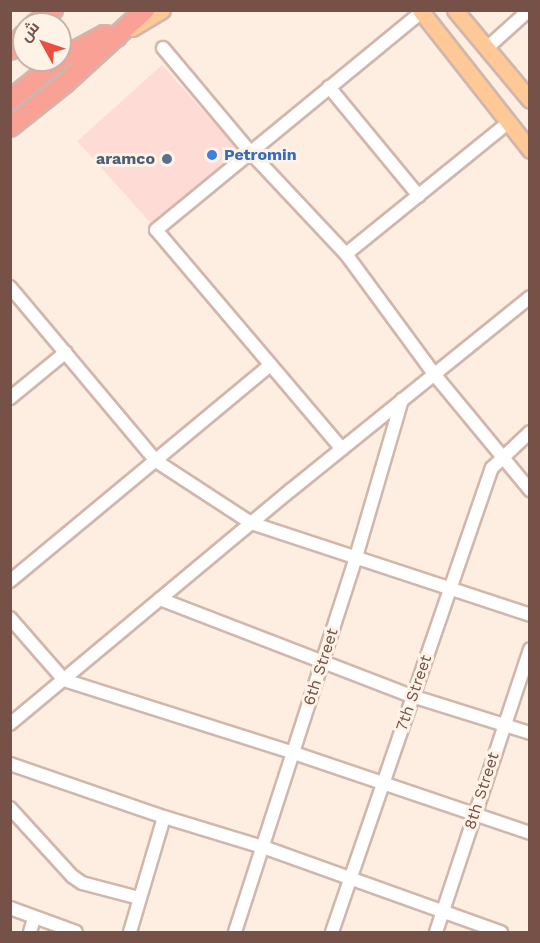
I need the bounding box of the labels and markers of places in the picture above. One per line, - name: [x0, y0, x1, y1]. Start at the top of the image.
- place label: Petromin: [224, 145, 297, 165]
- marker: Petromin: [205, 148, 219, 162]
- place label: aramco: [96, 149, 155, 169]
- marker: aramco: [160, 152, 174, 166]

